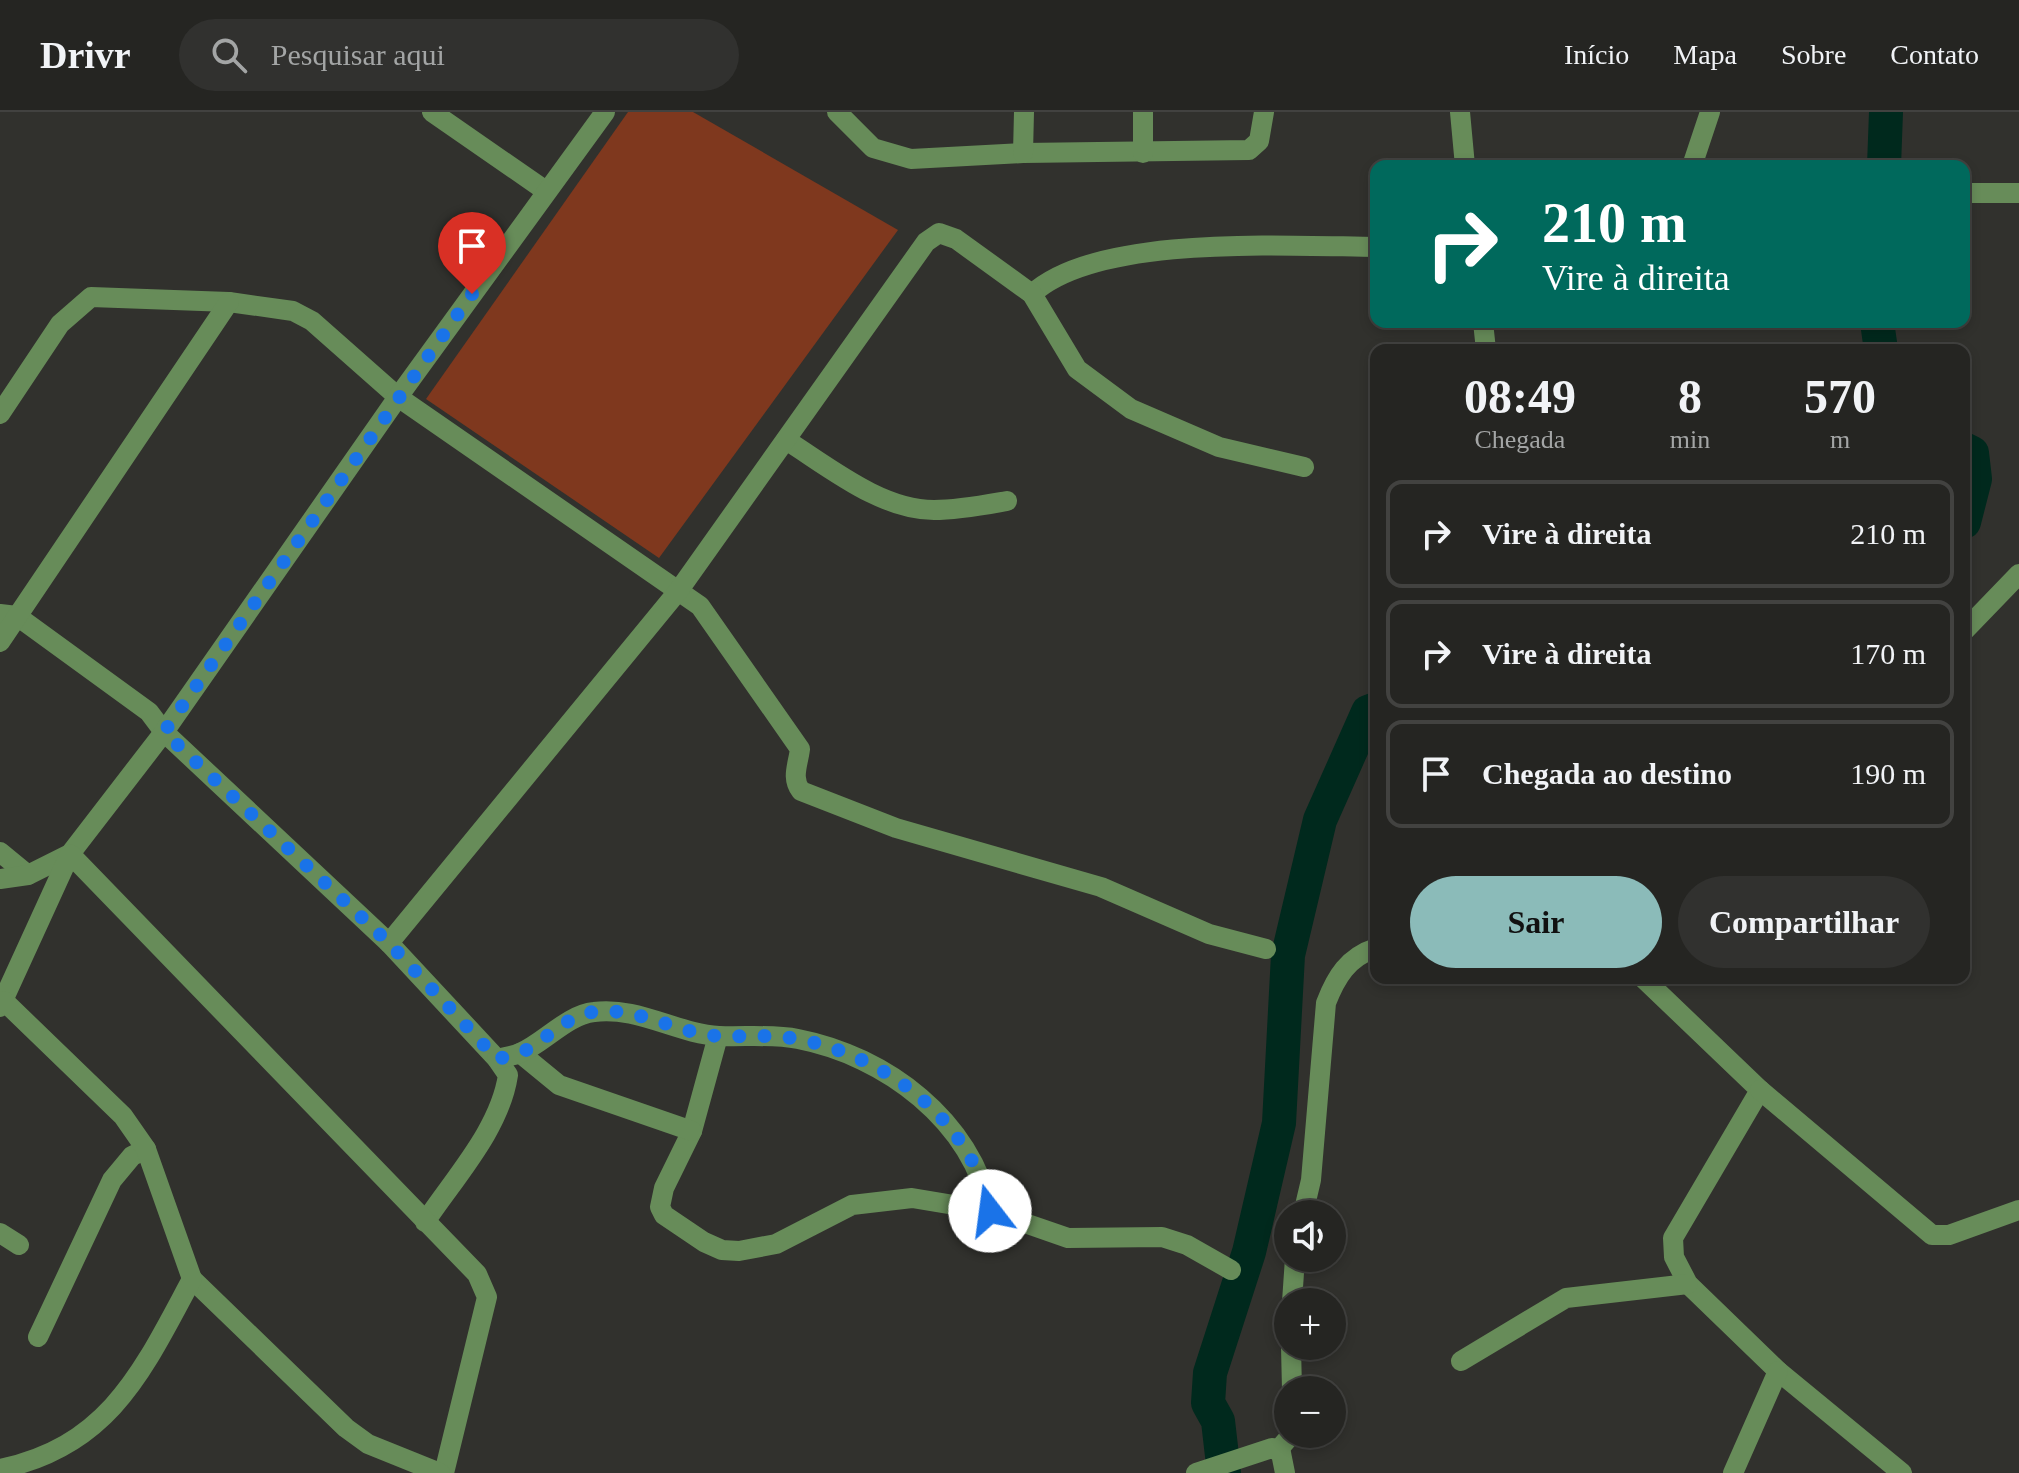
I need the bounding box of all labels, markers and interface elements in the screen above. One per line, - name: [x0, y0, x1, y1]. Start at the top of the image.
- search box: [179, 19, 739, 91]
- icon: search: [207, 33, 251, 77]
- text: Drivr: [40, 34, 131, 76]
- text: Pesquisar aqui: [271, 38, 445, 71]
- text: Início: [1564, 39, 1629, 70]
- text: Mapa: [1673, 39, 1737, 70]
- text: Sobre: [1781, 39, 1846, 70]
- text: Contato: [1890, 39, 1979, 70]
- icon: right: [1410, 192, 1514, 296]
- text: 210 m: [1542, 192, 1687, 254]
- pin: [438, 212, 506, 294]
- icon: arrive: [450, 224, 494, 268]
- text: Vire à direita: [1542, 258, 1730, 298]
- text: 08:49: [1464, 370, 1576, 423]
- text: 8: [1678, 370, 1702, 423]
- text: 570: [1804, 370, 1876, 423]
- text: Chegada: [1474, 425, 1565, 454]
- text: min: [1670, 425, 1710, 454]
- text: m: [1830, 425, 1850, 454]
- icon: right: [1414, 512, 1458, 556]
- text: Vire à direita: [1482, 517, 1651, 550]
- text: 210 m: [1850, 517, 1926, 550]
- icon: right: [1414, 632, 1458, 676]
- text: Vire à direita: [1482, 637, 1651, 670]
- text: 170 m: [1850, 637, 1926, 670]
- icon: arrive: [1414, 752, 1458, 796]
- text: Chegada ao destino: [1482, 757, 1732, 790]
- text: 190 m: [1850, 757, 1926, 790]
- button: Sair: [1410, 876, 1662, 968]
- button: Compartilhar: [1678, 876, 1930, 968]
- position arrow: [948, 1169, 1032, 1253]
- map controls: [1274, 1200, 1346, 1448]
- button: sound: [1274, 1200, 1346, 1272]
- button: +: [1274, 1288, 1346, 1360]
- button: −: [1274, 1376, 1346, 1448]

